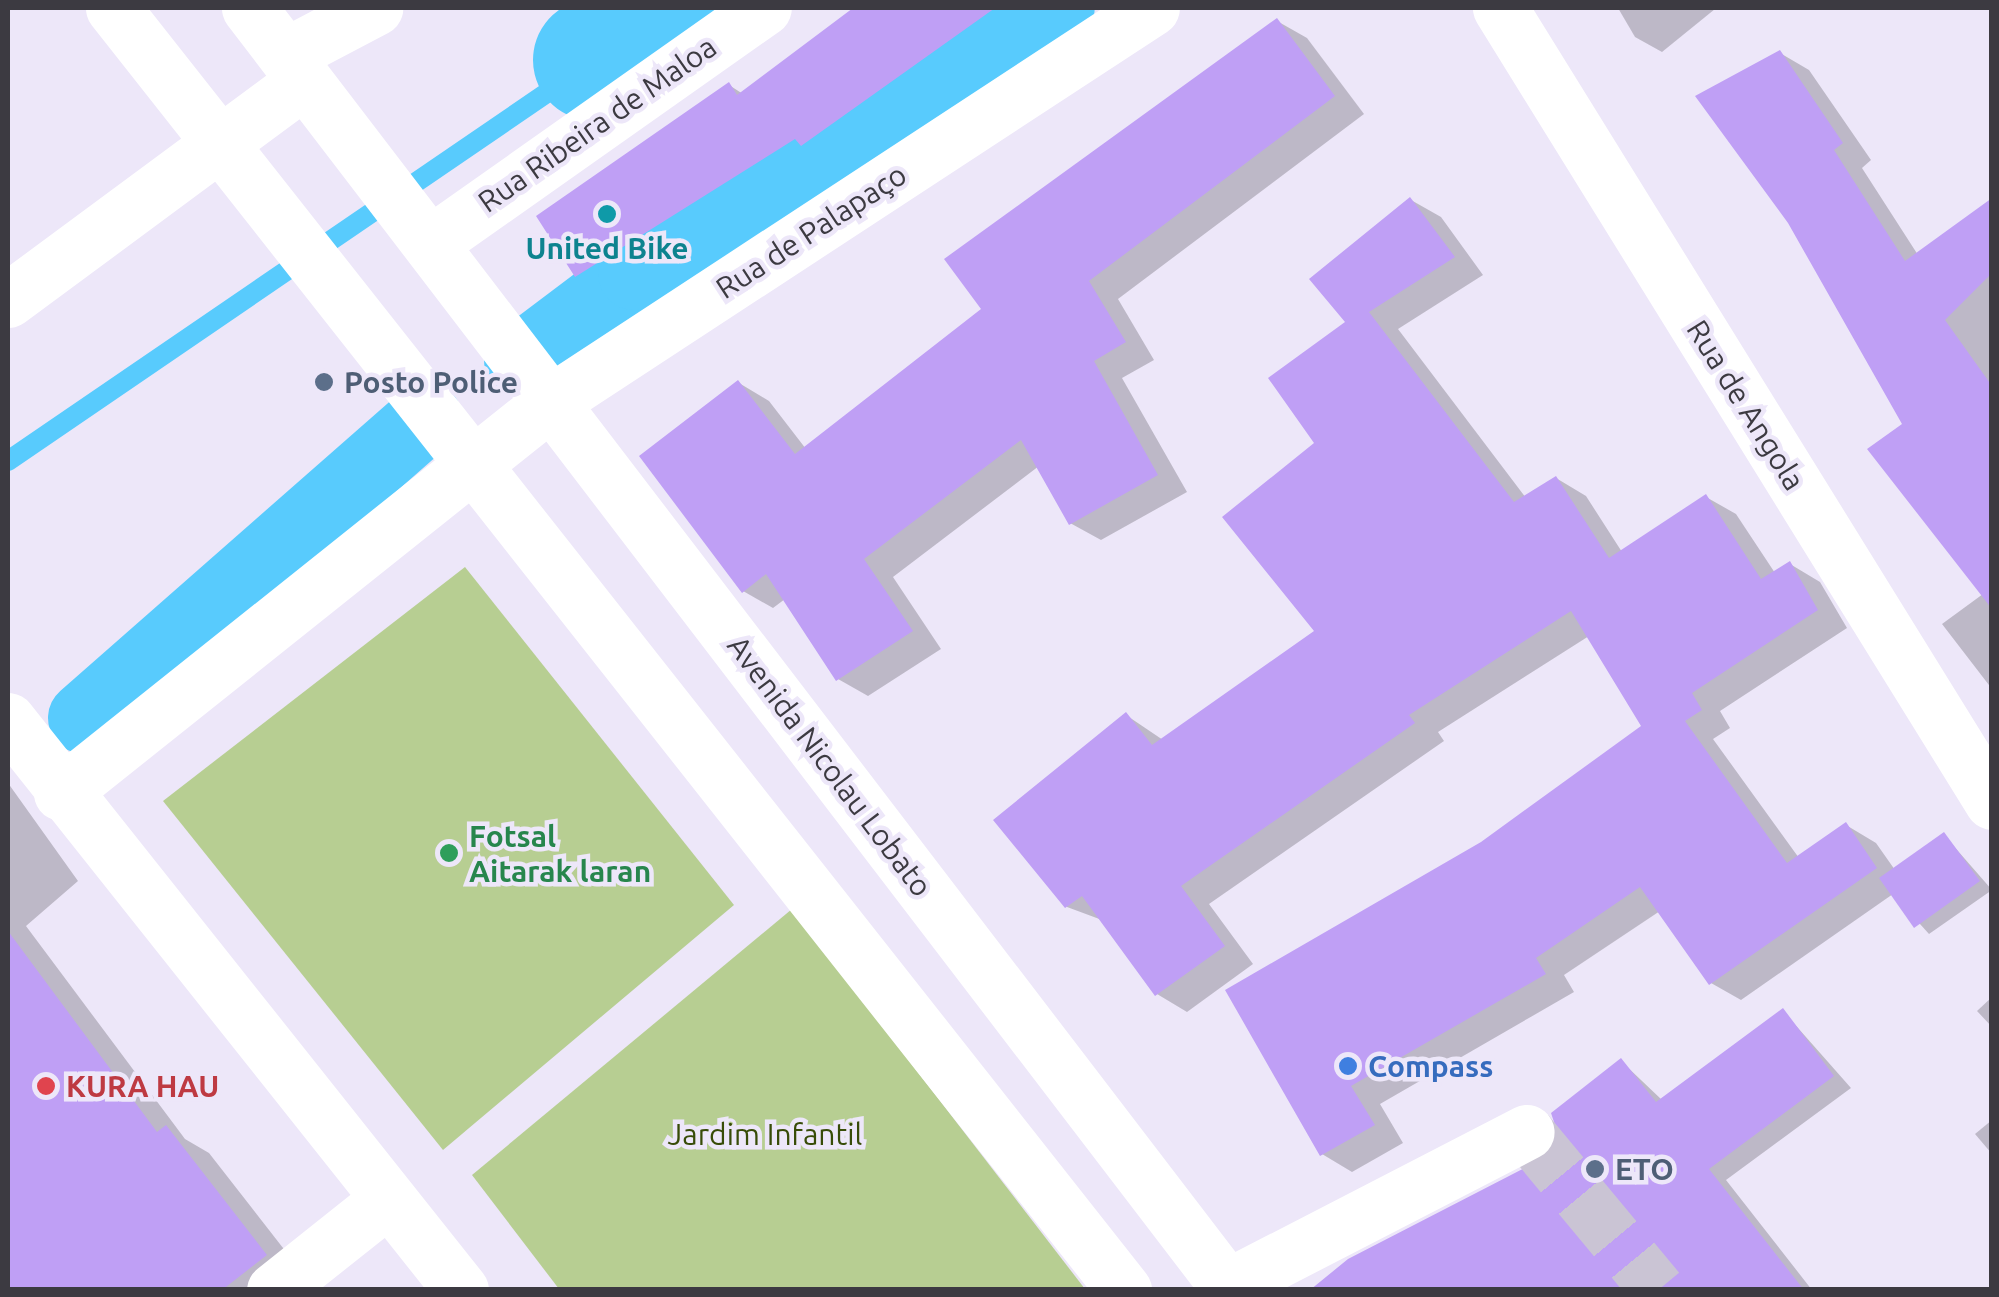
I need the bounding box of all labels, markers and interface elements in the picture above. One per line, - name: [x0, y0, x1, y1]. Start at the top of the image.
- street label: Rua Ribeira de Maloa: [471, 28, 723, 220]
- street label: Rua de Palapaço: [709, 156, 913, 306]
- marker: United Bike: [596, 203, 618, 225]
- place label: United Bike: [525, 230, 689, 266]
- street label: Rua de Angola: [1679, 313, 1813, 497]
- place label: Posto Police: [344, 364, 518, 400]
- marker: Posto Police: [313, 371, 335, 393]
- street label: Avenida Nicolau Lobato: [720, 629, 940, 903]
- place label: Fotsal Aitarak laran: [469, 818, 651, 888]
- marker: Fotsal Aitarak laran: [438, 842, 460, 864]
- place label: Compass: [1368, 1048, 1493, 1084]
- marker: Compass: [1337, 1055, 1359, 1077]
- place label: KURA HAU: [66, 1068, 219, 1104]
- marker: KURA HAU: [35, 1075, 57, 1097]
- park label: Jardim Infantil: [668, 1116, 862, 1152]
- place label: ETO: [1615, 1151, 1674, 1187]
- marker: ETO: [1584, 1158, 1606, 1180]

